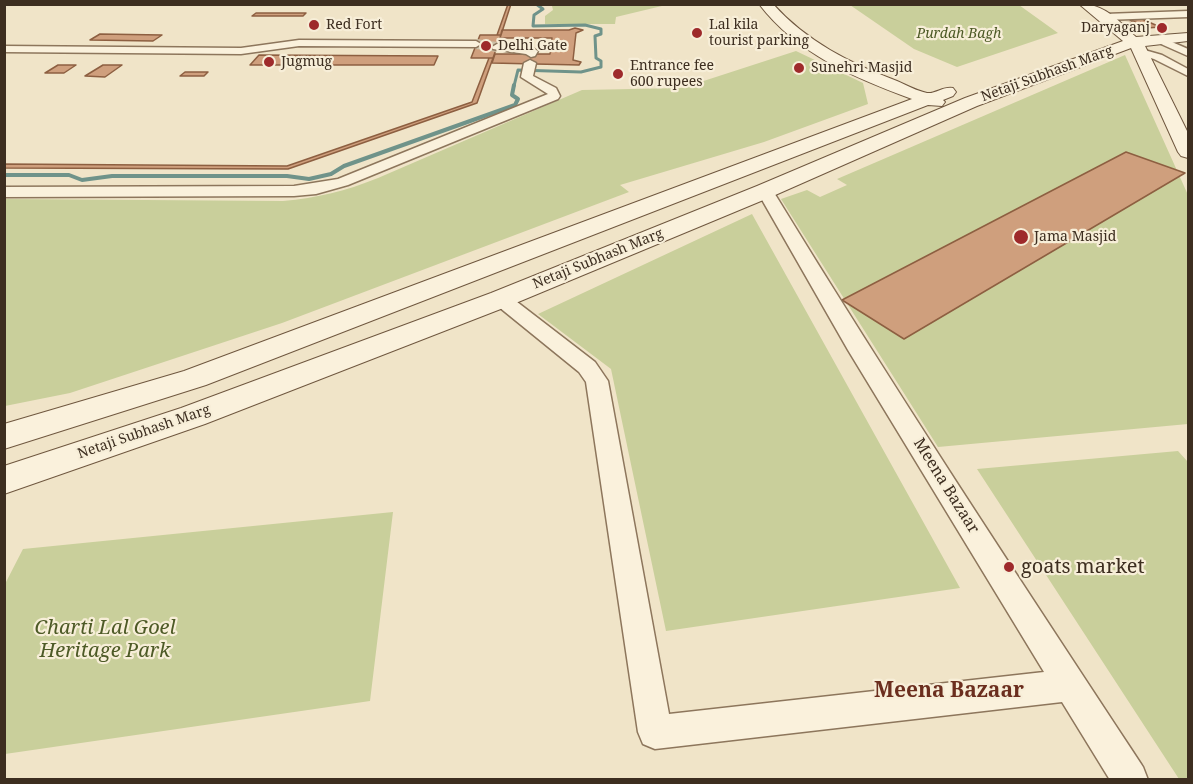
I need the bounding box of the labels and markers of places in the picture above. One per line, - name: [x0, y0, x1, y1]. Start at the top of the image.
- place label: Red Fort: [326, 17, 382, 33]
- place label: Lal kila tourist parking: [709, 17, 809, 50]
- marker: Red Fort: [307, 18, 321, 32]
- place label: Daryaganj: [1081, 20, 1150, 36]
- marker: Daryaganj: [1155, 21, 1169, 35]
- marker: Lal kila tourist parking: [690, 26, 704, 40]
- place label: Delhi Gate: [498, 38, 567, 54]
- marker: Delhi Gate: [479, 39, 493, 53]
- place label: Jugmug: [281, 54, 332, 70]
- marker: Jugmug: [262, 55, 276, 69]
- place label: Entrance fee 600 rupees: [630, 58, 714, 90]
- place label: Sunehri Masjid: [811, 60, 912, 76]
- marker: Sunehri Masjid: [792, 61, 806, 75]
- marker: Entrance fee 600 rupees: [611, 67, 625, 81]
- marker: Jama Masjid: [1012, 228, 1030, 246]
- place label: Jama Masjid: [1034, 229, 1116, 245]
- place label: goats market: [1021, 555, 1144, 579]
- marker: goats market: [1002, 560, 1016, 574]

